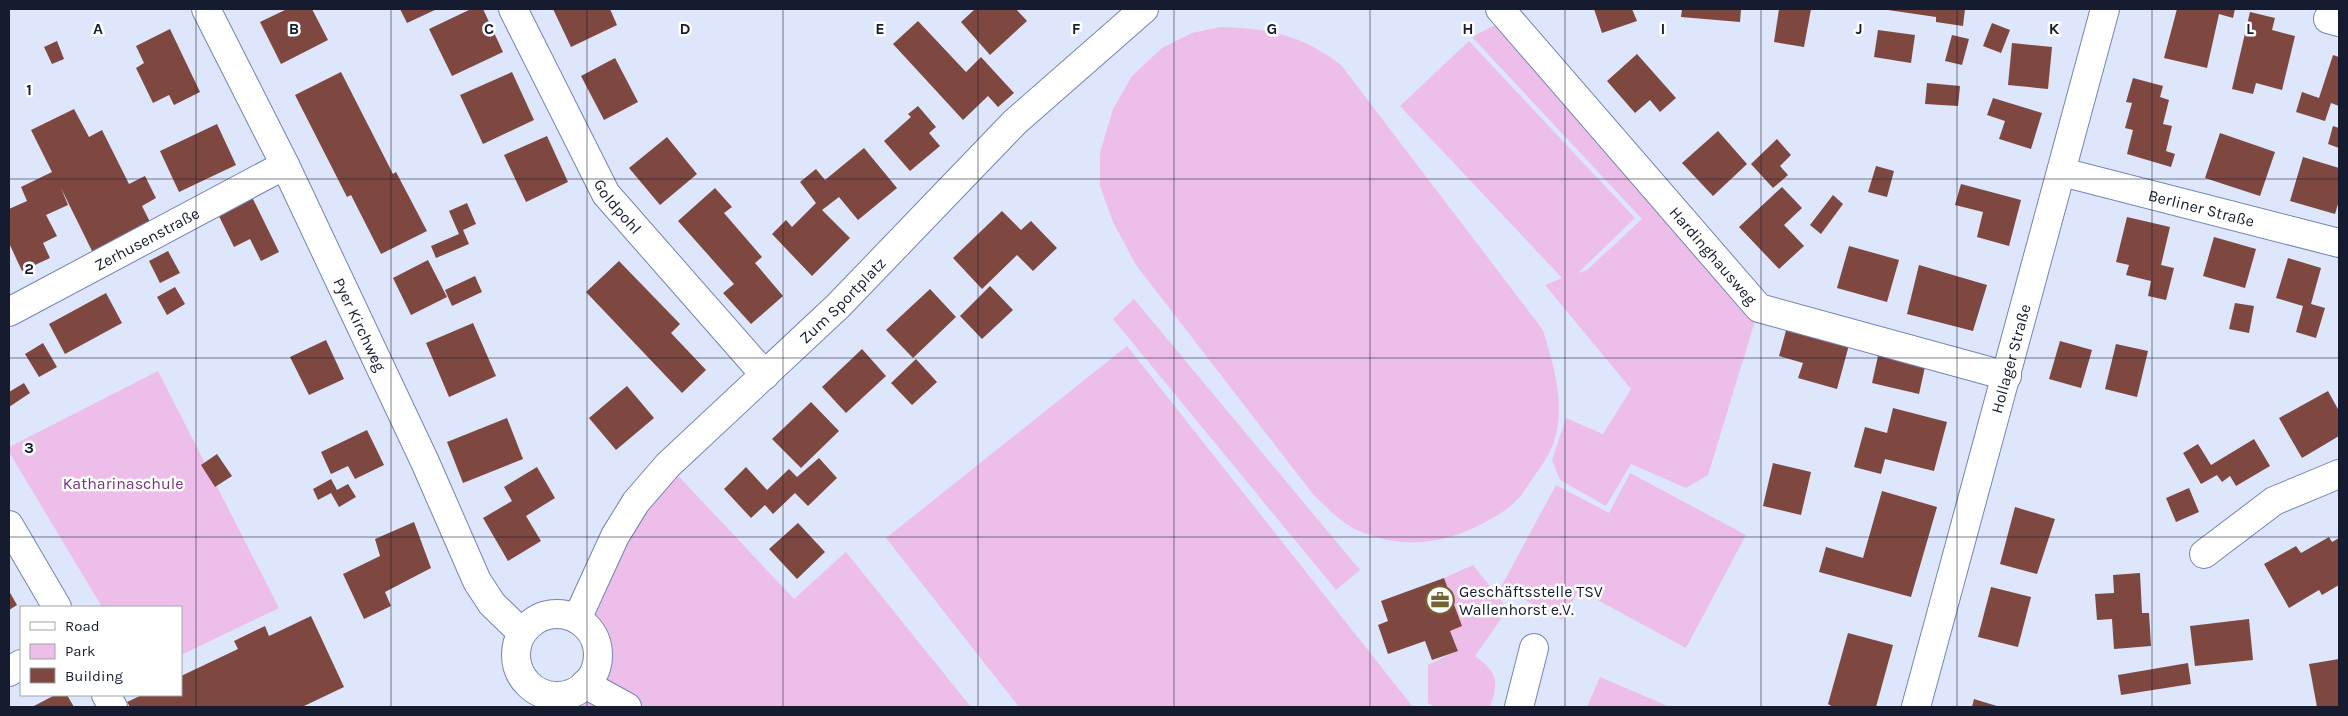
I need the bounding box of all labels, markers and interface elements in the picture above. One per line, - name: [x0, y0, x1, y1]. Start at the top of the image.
- text: A: [93, 19, 103, 38]
- text: B: [289, 19, 299, 38]
- text: C: [484, 19, 494, 38]
- text: D: [680, 19, 691, 38]
- text: E: [875, 19, 885, 38]
- text: F: [1072, 19, 1081, 38]
- text: G: [1267, 19, 1277, 38]
- text: H: [1462, 19, 1474, 38]
- text: I: [1661, 19, 1665, 38]
- text: J: [1855, 19, 1863, 38]
- text: K: [2049, 19, 2060, 38]
- text: L: [2246, 19, 2254, 38]
- text: 1: [26, 80, 32, 99]
- street label: Goldpohl: [590, 176, 645, 238]
- street label: Berliner Straße: [2146, 185, 2257, 231]
- street label: Zerhusenstraße: [91, 203, 203, 275]
- street label: Hardinghausweg: [1665, 203, 1761, 309]
- street label: Zum Sportplatz: [795, 254, 890, 347]
- text: 2: [24, 259, 34, 278]
- street label: Pyer Kirchweg: [329, 275, 390, 374]
- street label: Hollager Straße: [1987, 302, 2035, 415]
- text: 3: [24, 438, 34, 457]
- park label: Katharinaschule: [63, 474, 183, 493]
- place label: Geschäftsstelle TSV Wallenhorst e.V.: [1459, 582, 1603, 619]
- office icon: Geschäftsstelle TSV Wallenhorst e.V.: [1425, 585, 1455, 615]
- legend: [20, 606, 182, 696]
- text: Road: [65, 617, 100, 635]
- text: Park: [65, 642, 95, 660]
- text: Building: [65, 667, 123, 685]

